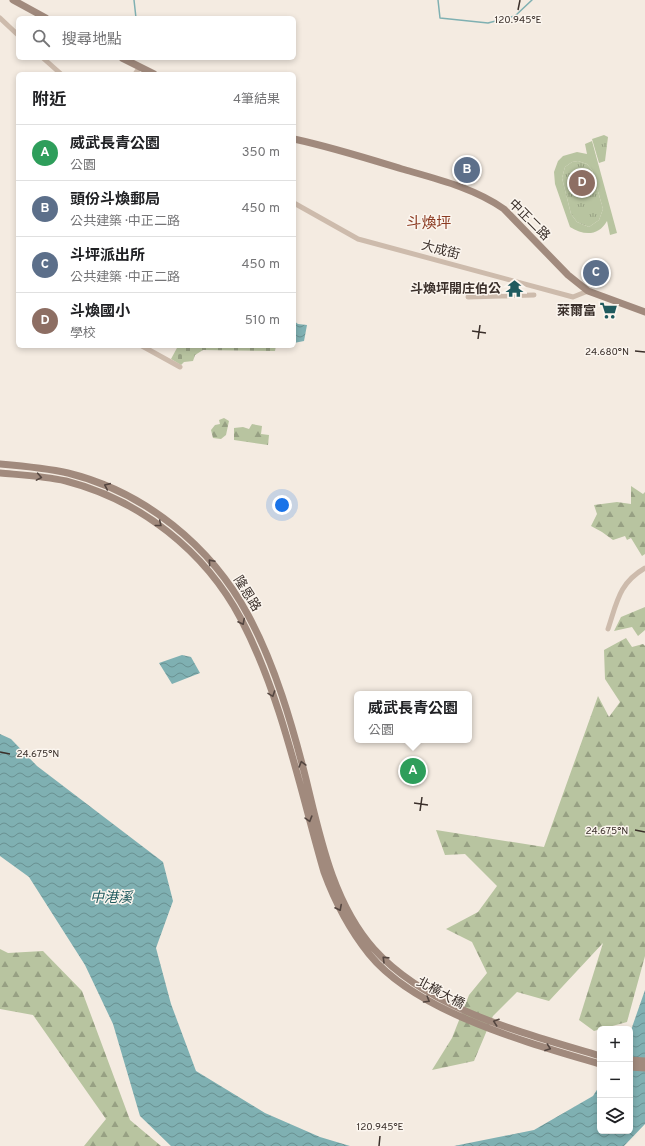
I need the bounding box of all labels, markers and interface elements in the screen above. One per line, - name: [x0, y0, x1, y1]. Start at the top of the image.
- text: 120.945°E: [495, 14, 542, 27]
- search box: [16, 16, 296, 60]
- icon: search: [30, 27, 52, 49]
- text: 搜尋地點: [62, 31, 122, 50]
- text: 附近: [32, 90, 66, 112]
- text: 4筆結果: [233, 92, 280, 108]
- text: 威武長青公園: [70, 135, 160, 154]
- text: A: [40, 145, 50, 161]
- text: 350 m: [242, 145, 280, 161]
- pin: B: [454, 155, 480, 185]
- text: 公園: [70, 158, 96, 174]
- pin: D: [569, 168, 595, 198]
- text: 頭份斗煥郵局: [70, 191, 160, 210]
- street label: 中正二路: [505, 196, 553, 244]
- text: B: [41, 201, 49, 217]
- text: 450 m: [241, 201, 280, 217]
- text: 公共建築 · 中正二路: [70, 214, 180, 230]
- district label: 斗煥坪: [406, 214, 452, 234]
- street label: 大成街: [420, 238, 461, 264]
- text: 斗坪派出所: [70, 247, 145, 266]
- text: C: [41, 257, 49, 273]
- text: 450 m: [241, 257, 280, 273]
- pin: C: [583, 258, 609, 288]
- text: 公共建築 · 中正二路: [70, 270, 180, 286]
- temple icon: 斗煥坪開庄伯公: [504, 278, 524, 298]
- place label: 斗煥坪開庄伯公: [410, 281, 501, 298]
- supermarket icon: 萊爾富: [599, 300, 619, 320]
- text: 斗煥國小: [70, 303, 130, 322]
- place label: 萊爾富: [557, 304, 596, 320]
- text: D: [40, 313, 50, 329]
- text: 510 m: [245, 313, 280, 329]
- text: 學校: [70, 326, 96, 342]
- text: 24.680°N: [585, 346, 629, 359]
- one-way arrow: [36, 472, 42, 480]
- one-way arrow: [104, 483, 111, 491]
- your location: [272, 495, 292, 515]
- one-way arrow: [154, 519, 161, 526]
- one-way arrow: [208, 560, 215, 567]
- street label: 隆恩路: [229, 573, 264, 615]
- one-way arrow: [237, 618, 245, 625]
- one-way arrow: [267, 691, 276, 698]
- popup: [354, 691, 472, 743]
- text: 威武長青公園: [368, 700, 458, 719]
- text: 公園: [368, 723, 394, 739]
- text: 24.675°N: [17, 748, 59, 761]
- pin: A: [400, 756, 426, 786]
- one-way arrow: [298, 761, 307, 768]
- one-way arrow: [304, 815, 313, 822]
- text: 24.675°N: [586, 825, 628, 838]
- water label: 中港溪: [90, 890, 134, 907]
- one-way arrow: [334, 903, 342, 911]
- one-way arrow: [382, 956, 390, 964]
- street label: 北橫大橋: [413, 974, 467, 1013]
- one-way arrow: [423, 996, 430, 1003]
- one-way arrow: [493, 1019, 500, 1027]
- map controls: [597, 1026, 633, 1134]
- button: +: [597, 1026, 633, 1062]
- one-way arrow: [544, 1043, 551, 1052]
- button: −: [597, 1062, 633, 1098]
- button: layers: [597, 1098, 633, 1134]
- text: 120.945°E: [357, 1121, 404, 1134]

